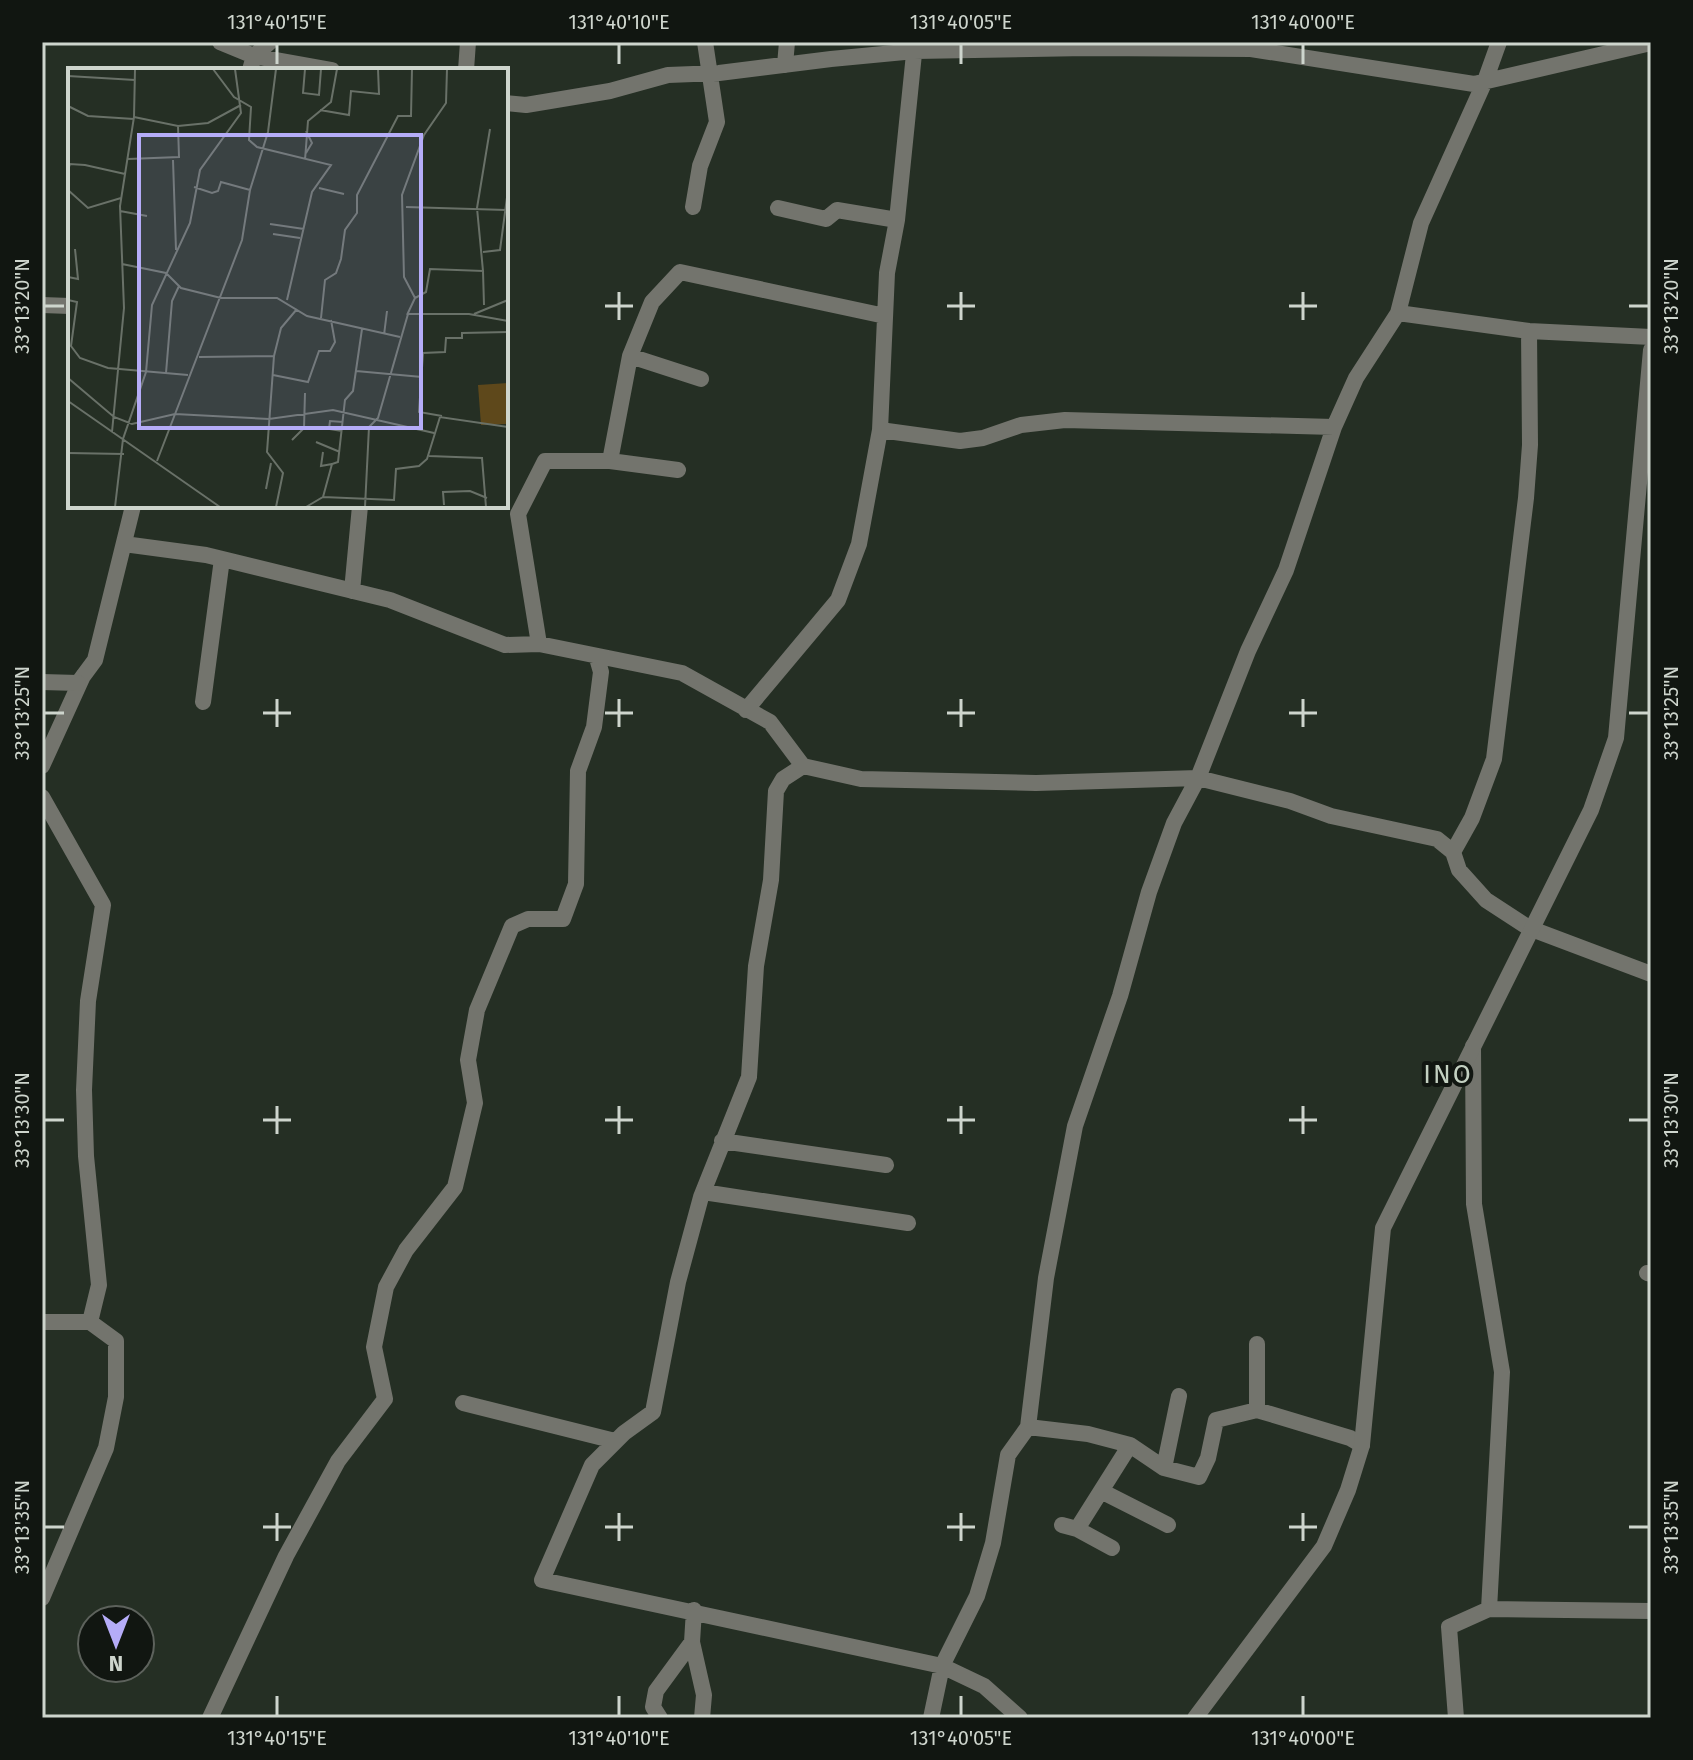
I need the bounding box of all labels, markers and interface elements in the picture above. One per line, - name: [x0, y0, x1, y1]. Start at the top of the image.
- text: 131°40'15"E: [227, 10, 327, 34]
- text: 131°40'10"E: [568, 10, 670, 34]
- text: 131°40'05"E: [910, 10, 1012, 34]
- text: 131°40'00"E: [1251, 10, 1355, 34]
- inset map: [68, 68, 508, 508]
- text: 33°13'20"N: [10, 258, 34, 354]
- text: 33°13'20"N: [1659, 258, 1683, 354]
- text: 33°13'25"N: [10, 666, 34, 760]
- text: 33°13'25"N: [1659, 666, 1683, 760]
- district label: INO: [1423, 1059, 1473, 1090]
- text: 33°13'30"N: [10, 1072, 34, 1168]
- text: 33°13'30"N: [1659, 1072, 1683, 1168]
- text: 33°13'35"N: [10, 1480, 34, 1574]
- text: 33°13'35"N: [1659, 1480, 1683, 1574]
- north arrow: [76, 1604, 156, 1684]
- text: N: [109, 1650, 123, 1677]
- text: 131°40'15"E: [227, 1726, 327, 1750]
- text: 131°40'10"E: [568, 1726, 670, 1750]
- text: 131°40'05"E: [910, 1726, 1012, 1750]
- text: 131°40'00"E: [1251, 1726, 1355, 1750]

